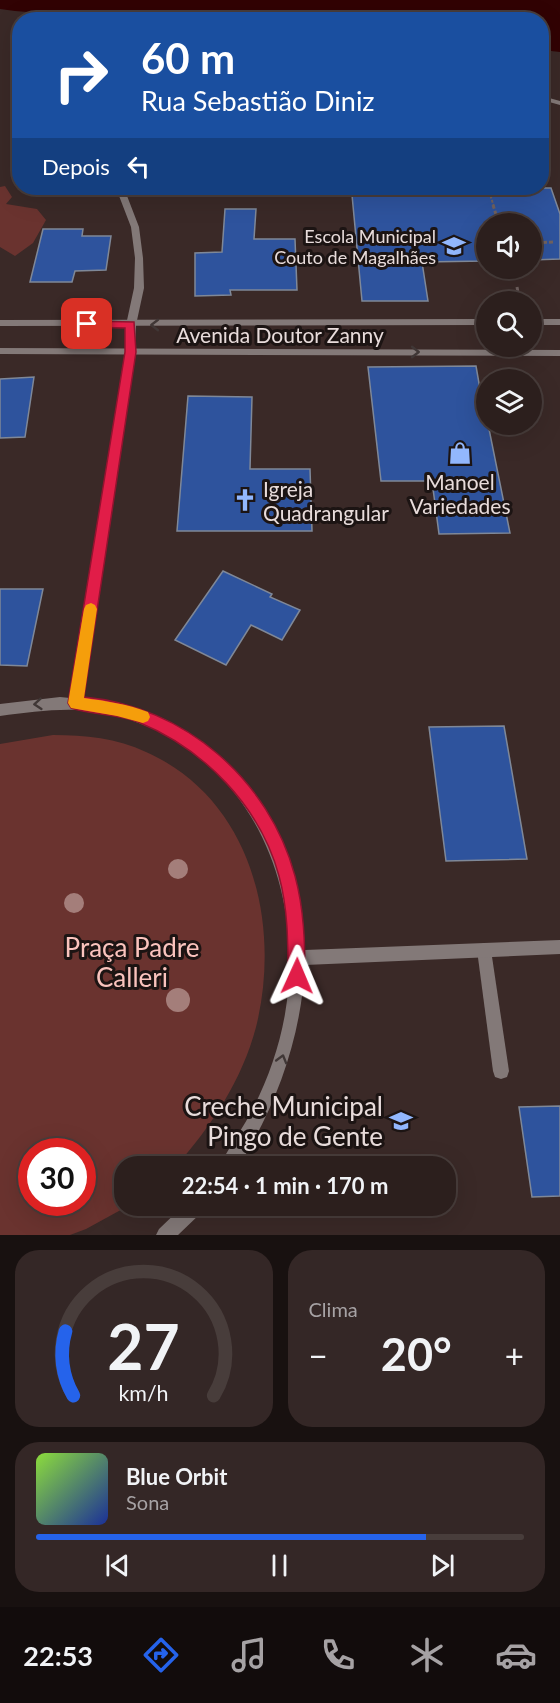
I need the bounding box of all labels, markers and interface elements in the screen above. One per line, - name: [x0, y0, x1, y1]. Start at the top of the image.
- text: 60 m: [141, 33, 235, 83]
- icon: right: [42, 36, 120, 114]
- text: Rua Sebastião Diniz: [141, 84, 375, 117]
- icon: left: [122, 150, 155, 183]
- text: Depois: [42, 153, 110, 180]
- map controls: [476, 213, 542, 435]
- button: sound: [476, 213, 542, 279]
- place label: Escola Municipal Couto de Magalhães: [274, 225, 436, 268]
- school or university icon: Escola Municipal Couto de Magalhães: [441, 233, 467, 259]
- button: search: [476, 291, 542, 357]
- pin: [61, 298, 112, 349]
- icon: arrive: [70, 307, 103, 340]
- one-way arrow: [150, 319, 159, 331]
- street label: Avenida Doutor Zanny: [176, 322, 384, 347]
- one-way arrow: [411, 346, 420, 358]
- button: layers: [476, 369, 542, 435]
- shop icon: Manoel Variedades: [447, 440, 473, 466]
- place label: Manoel Variedades: [409, 469, 511, 518]
- place label: Igreja Quadrangular: [263, 476, 389, 525]
- church icon: Igreja Quadrangular: [232, 487, 258, 513]
- one-way arrow: [34, 697, 43, 710]
- park label: Praça Padre Calleri: [65, 931, 199, 993]
- position arrow: [265, 944, 329, 1008]
- one-way arrow: [275, 1054, 287, 1065]
- place label: Creche Municipal Pingo de Gente: [184, 1090, 383, 1152]
- school or university icon: Creche Municipal Pingo de Gente: [388, 1108, 414, 1134]
- speed limit sign: 30: [18, 1138, 96, 1216]
- text: 22:54 · 1 min · 170 m: [182, 1172, 388, 1199]
- text: Clima: [309, 1297, 358, 1321]
- text: 27: [108, 1308, 180, 1383]
- text: 20°: [381, 1327, 452, 1381]
- text: −: [309, 1335, 328, 1375]
- text: +: [505, 1335, 524, 1375]
- text: km/h: [119, 1380, 169, 1406]
- text: Blue Orbit: [126, 1463, 227, 1490]
- text: Sona: [126, 1490, 169, 1514]
- icon: previous: [101, 1549, 134, 1582]
- icon: pause: [263, 1549, 296, 1582]
- icon: next: [426, 1549, 459, 1582]
- icon: directions: [140, 1634, 182, 1676]
- icon: music: [228, 1634, 270, 1676]
- icon: phone: [317, 1634, 359, 1676]
- icon: climate: [406, 1634, 448, 1676]
- icon: car: [495, 1634, 537, 1676]
- text: 22:53: [23, 1639, 93, 1672]

